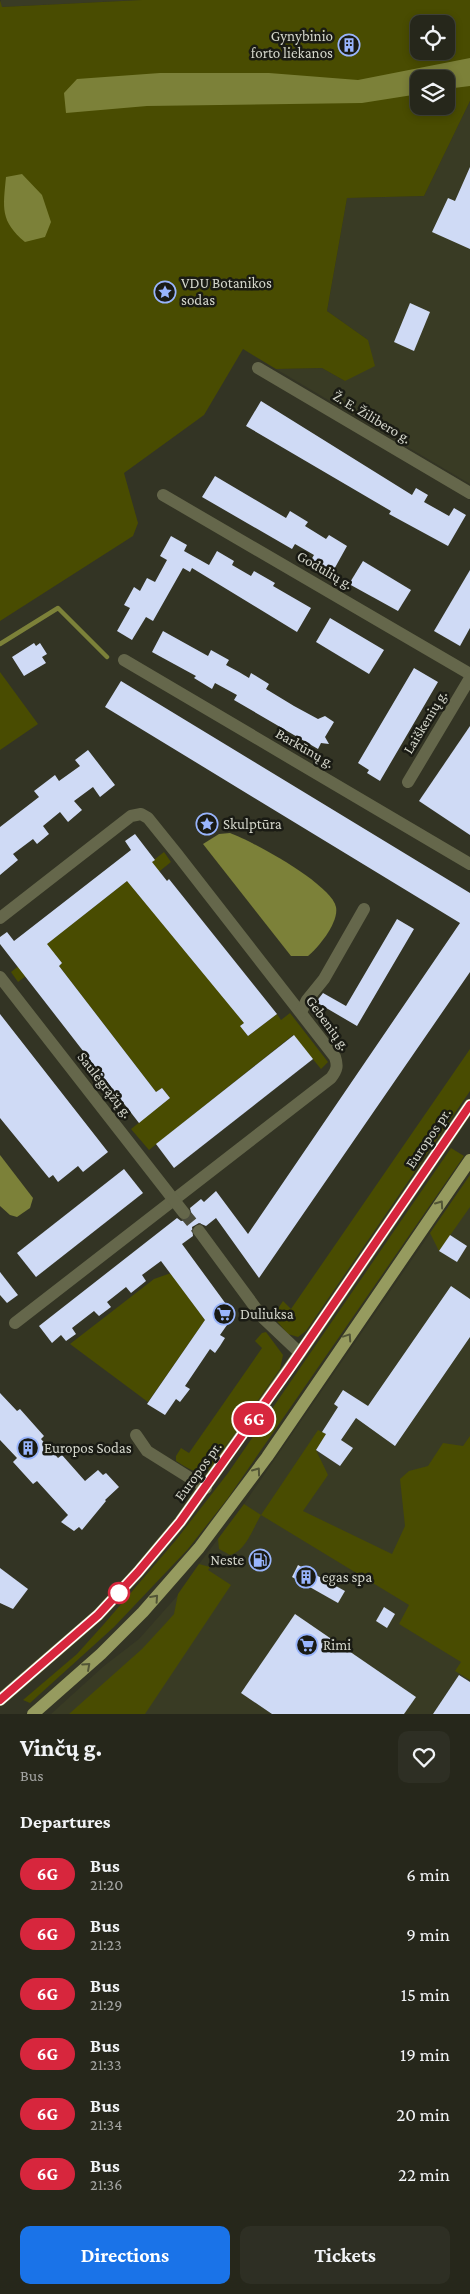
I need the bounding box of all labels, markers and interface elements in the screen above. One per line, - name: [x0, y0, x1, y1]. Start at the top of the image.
- map controls: [410, 15, 455, 115]
- button: locate: [410, 15, 455, 60]
- place label: Gynybinio forto liekanos: [251, 28, 333, 61]
- building icon: Gynybinio forto liekanos: [337, 33, 361, 57]
- button: layers: [410, 70, 455, 115]
- place label: VDU Botanikos sodas: [181, 275, 272, 308]
- place icon: VDU Botanikos sodas: [153, 280, 177, 304]
- street label: Ž. E. Žilibero g.: [330, 387, 414, 447]
- street label: Godulių g.: [294, 548, 356, 593]
- street label: Laiškenių g.: [400, 687, 451, 757]
- street label: Barkūnų g.: [272, 725, 337, 772]
- place icon: Skulptūra: [195, 812, 219, 836]
- place label: Skulptūra: [223, 816, 282, 833]
- street label: Gebenių g.: [302, 993, 353, 1054]
- street label: Saulėgrąžų g.: [74, 1049, 136, 1122]
- street label: Europos pr.: [402, 1105, 455, 1172]
- one-way arrow: [434, 1200, 443, 1210]
- supermarket icon: Duliuksa: [212, 1302, 236, 1326]
- place label: Duliuksa: [240, 1306, 294, 1322]
- one-way arrow: [342, 1333, 351, 1343]
- line badge: 6G: [232, 1403, 276, 1435]
- text: 6G: [243, 1409, 265, 1429]
- building icon: Europos Sodas: [16, 1436, 40, 1460]
- street label: Europos pr.: [171, 1438, 226, 1504]
- place label: Europos Sodas: [44, 1440, 132, 1457]
- one-way arrow: [251, 1468, 259, 1477]
- fuel station icon: Neste: [248, 1548, 272, 1572]
- place label: Neste: [210, 1552, 244, 1568]
- building icon: egas spa: [294, 1565, 318, 1589]
- place label: egas spa: [322, 1569, 372, 1586]
- unlabelled marker: [108, 1582, 130, 1604]
- one-way arrow: [149, 1594, 158, 1603]
- supermarket icon: Rimi: [295, 1633, 319, 1657]
- place label: Rimi: [323, 1637, 351, 1653]
- one-way arrow: [82, 1663, 91, 1672]
- button: heart: [398, 1731, 450, 1783]
- text: Vinčų g.: [20, 1734, 102, 1761]
- text: Bus: [20, 1767, 44, 1784]
- text: Departures: [20, 1811, 111, 1832]
- text: Bus: [90, 1855, 120, 1876]
- text: 6G: [37, 1864, 58, 1884]
- text: 6 min: [406, 1864, 450, 1885]
- text: 21:20: [90, 1876, 123, 1893]
- text: Bus: [90, 1915, 120, 1936]
- text: 6G: [37, 1924, 58, 1944]
- text: 9 min: [406, 1924, 450, 1945]
- text: 21:23: [90, 1936, 122, 1953]
- text: Bus: [90, 1975, 120, 1996]
- text: 6G: [37, 1984, 58, 2004]
- text: 15 min: [401, 1984, 450, 2005]
- text: 21:29: [90, 1996, 122, 2013]
- text: Bus: [90, 2035, 120, 2056]
- text: 6G: [37, 2044, 58, 2064]
- text: 19 min: [400, 2044, 450, 2065]
- text: 21:33: [90, 2056, 122, 2073]
- text: Bus: [90, 2095, 120, 2116]
- text: 6G: [37, 2104, 58, 2124]
- text: 20 min: [396, 2104, 450, 2125]
- text: 21:34: [90, 2116, 122, 2133]
- text: Bus: [90, 2155, 120, 2176]
- text: 6G: [37, 2164, 58, 2184]
- text: 22 min: [398, 2164, 450, 2185]
- text: 21:36: [90, 2176, 122, 2193]
- button: Directions: [20, 2226, 230, 2284]
- button: Tickets: [240, 2226, 450, 2284]

